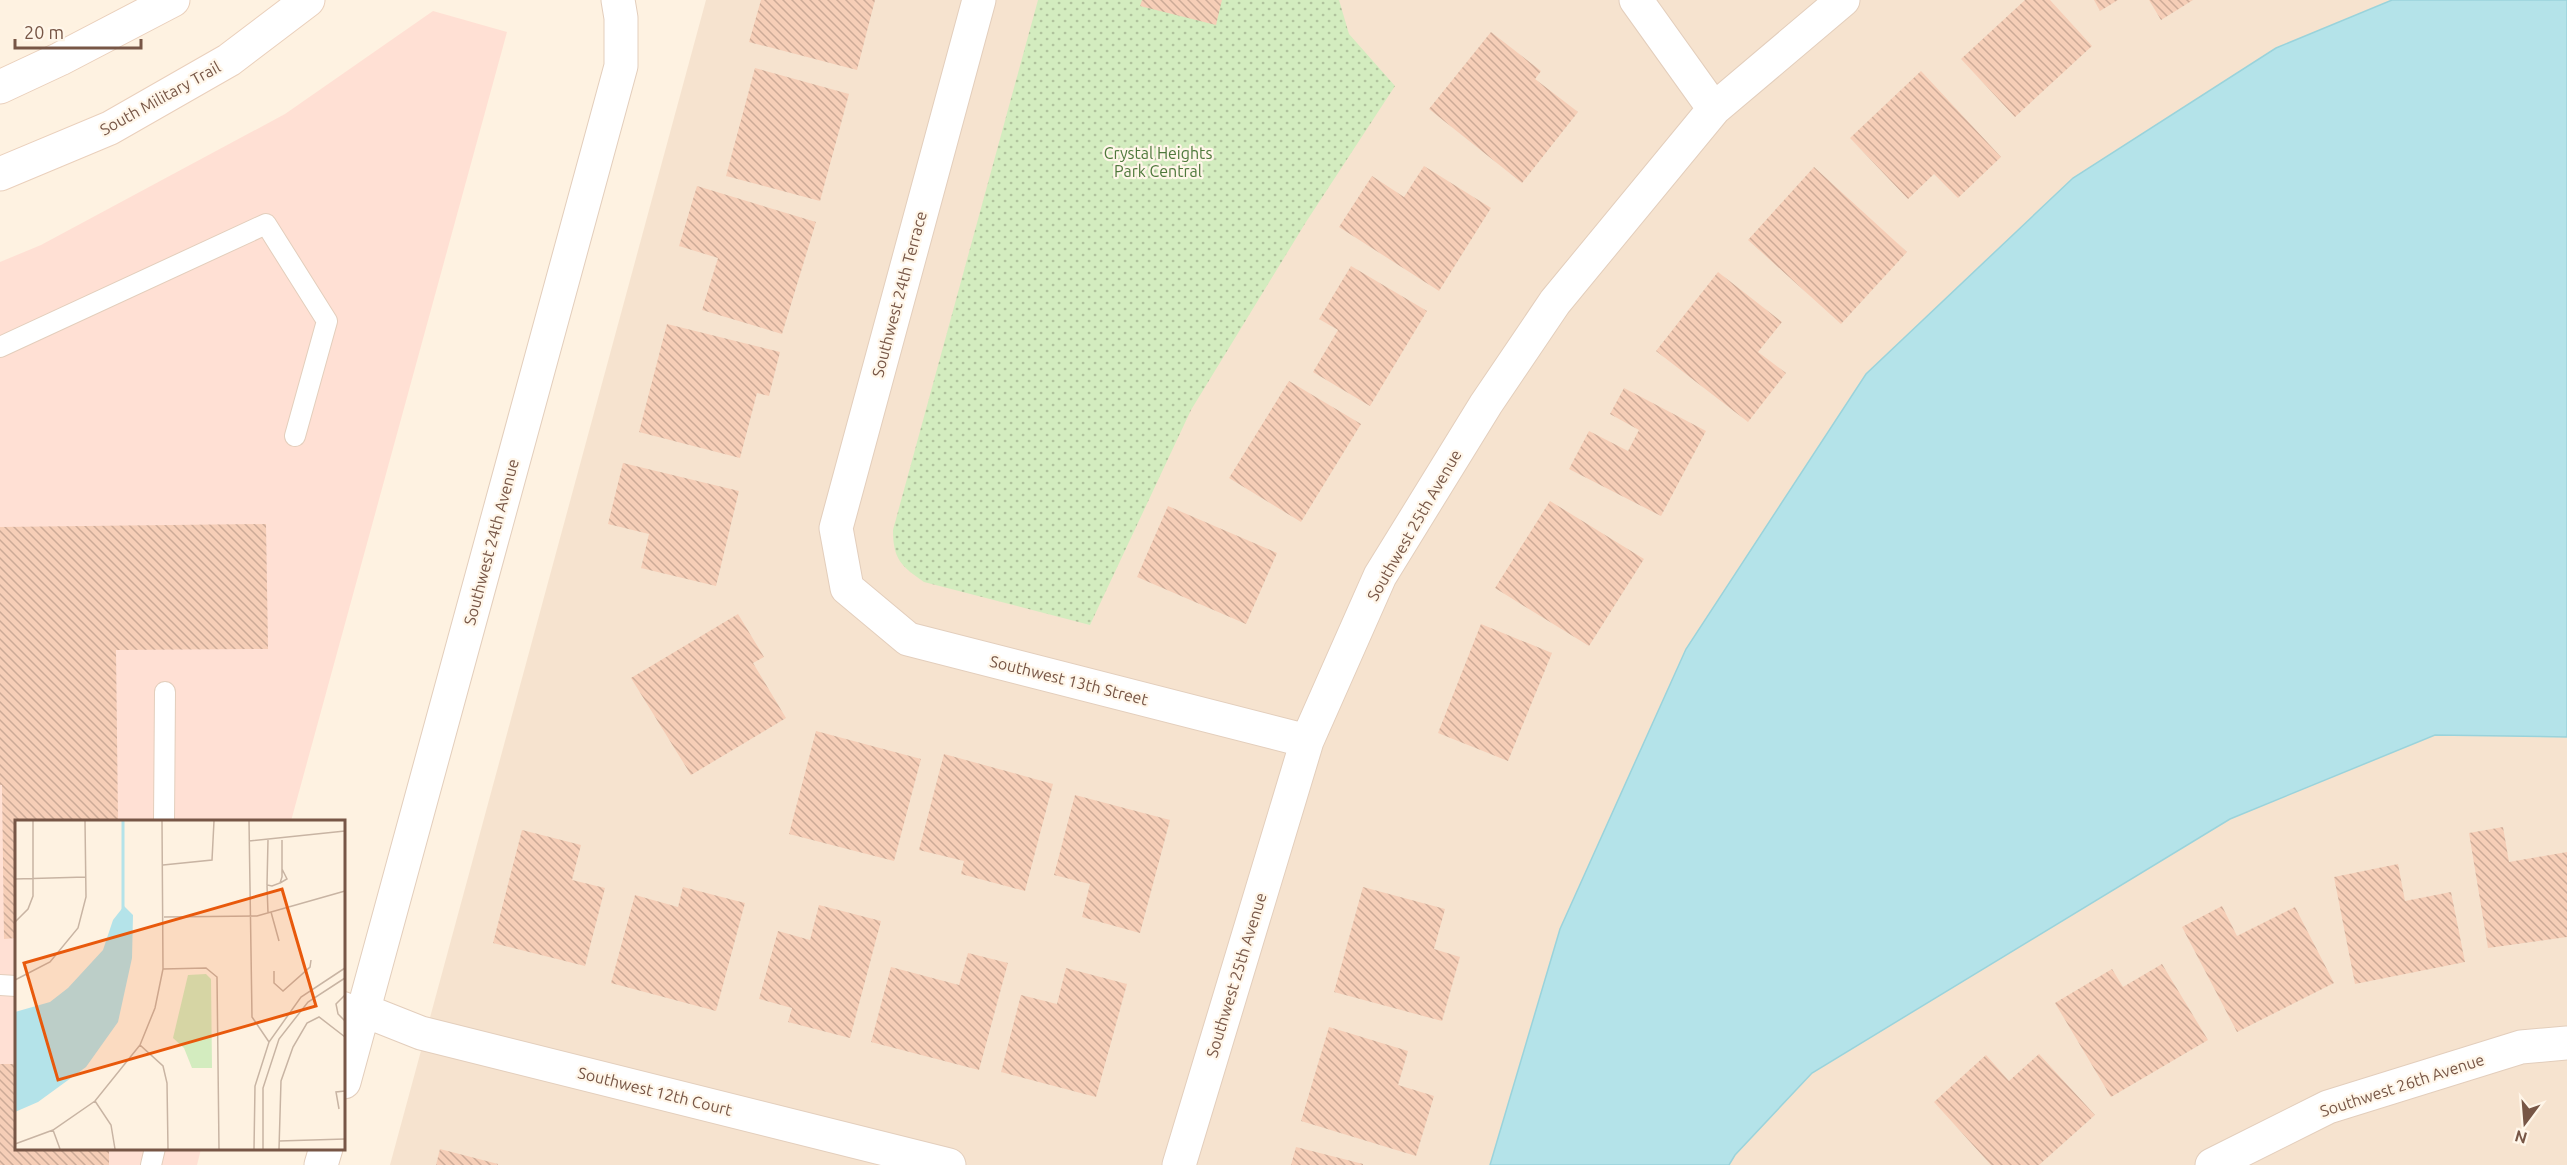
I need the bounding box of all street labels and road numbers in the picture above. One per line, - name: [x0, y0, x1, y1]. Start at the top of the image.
- street label: South Military Trail: [97, 57, 223, 139]
- street label: Southwest 24th Terrace: [868, 209, 930, 379]
- street label: Southwest 25th Avenue: [1363, 446, 1465, 604]
- street label: Southwest 24th Avenue: [460, 457, 522, 627]
- street label: Southwest 13th Street: [988, 652, 1151, 709]
- street label: Southwest 25th Avenue: [1202, 890, 1270, 1060]
- street label: Southwest 26th Avenue: [2318, 1050, 2486, 1120]
- street label: Southwest 12th Court: [576, 1063, 735, 1119]

